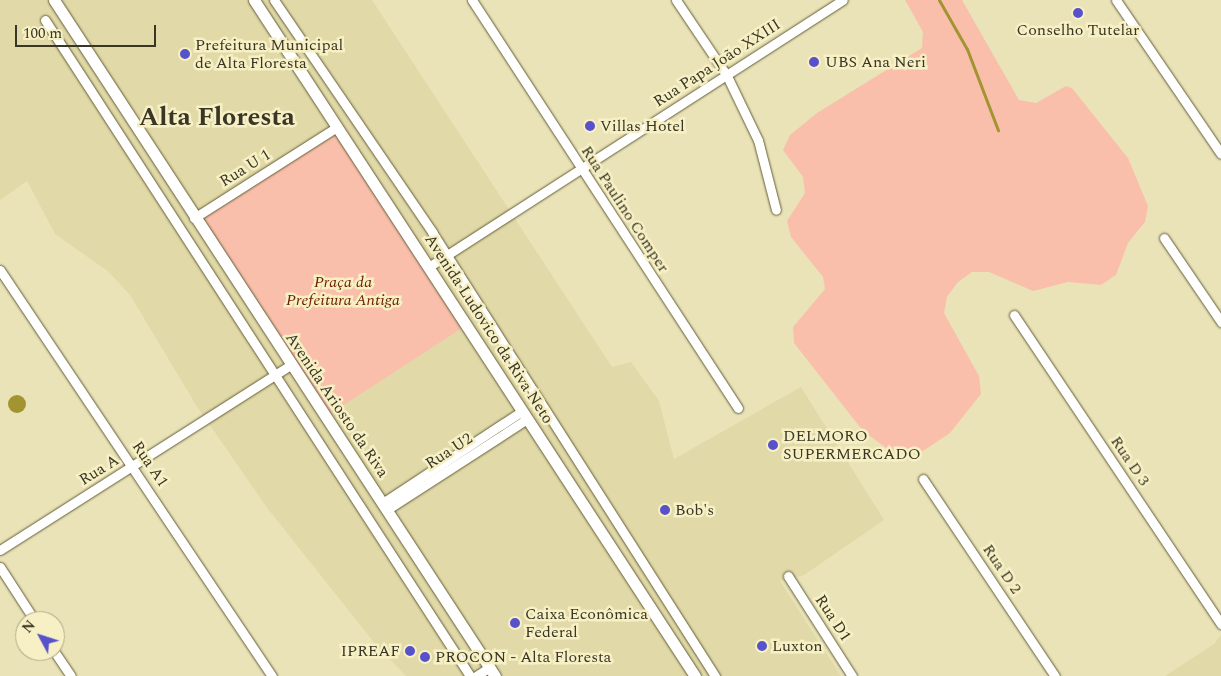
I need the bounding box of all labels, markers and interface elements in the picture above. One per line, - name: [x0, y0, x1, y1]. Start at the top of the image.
- marker: Conselho Tutelar: [1072, 7, 1084, 19]
- scale bar: [18, 15, 159, 47]
- street label: Rua Papa João XXIII: [650, 15, 784, 111]
- place label: Conselho Tutelar: [1017, 20, 1139, 40]
- text: 100 m: [23, 22, 62, 45]
- place label: Prefeitura Municipal de Alta Floresta: [195, 35, 343, 73]
- marker: Prefeitura Municipal de Alta Floresta: [179, 48, 191, 60]
- place label: UBS Ana Neri: [825, 52, 926, 72]
- marker: UBS Ana Neri: [807, 55, 821, 69]
- district label: Alta Floresta: [139, 102, 295, 134]
- place label: Villas Hotel: [600, 116, 685, 136]
- marker: Villas Hotel: [584, 120, 596, 132]
- street label: Rua Paulino Comper: [577, 142, 673, 276]
- street label: Rua U 1: [216, 145, 274, 191]
- street label: Avenida Ludovico da Riva Neto: [420, 231, 558, 427]
- park label: Praça da Prefeitura Antiga: [286, 272, 400, 310]
- street label: Avenida Ariosto da Riva: [281, 329, 393, 481]
- place label: DELMORO SUPERMERCADO: [783, 426, 921, 464]
- street label: Rua U2: [422, 429, 476, 473]
- street label: Rua D 3: [1106, 433, 1154, 489]
- street label: Rua A1: [128, 437, 172, 491]
- marker: DELMORO SUPERMERCADO: [767, 439, 779, 451]
- street label: Rua A: [76, 450, 122, 490]
- place label: Bob's: [675, 500, 714, 520]
- marker: Bob's: [659, 504, 671, 516]
- street label: Rua D 2: [978, 541, 1026, 597]
- street label: Rua D1: [811, 591, 855, 645]
- place label: Caixa Econômica Federal: [525, 604, 648, 642]
- north arrow: [15, 611, 65, 661]
- text: N: [17, 616, 41, 638]
- marker: Caixa Econômica Federal: [509, 617, 521, 629]
- place label: Luxton: [772, 636, 823, 656]
- marker: Luxton: [756, 640, 768, 652]
- place label: IPREAF: [341, 641, 400, 661]
- marker: IPREAF: [404, 645, 416, 657]
- place label: PROCON - Alta Floresta: [435, 647, 611, 667]
- marker: PROCON - Alta Floresta: [419, 651, 431, 663]

